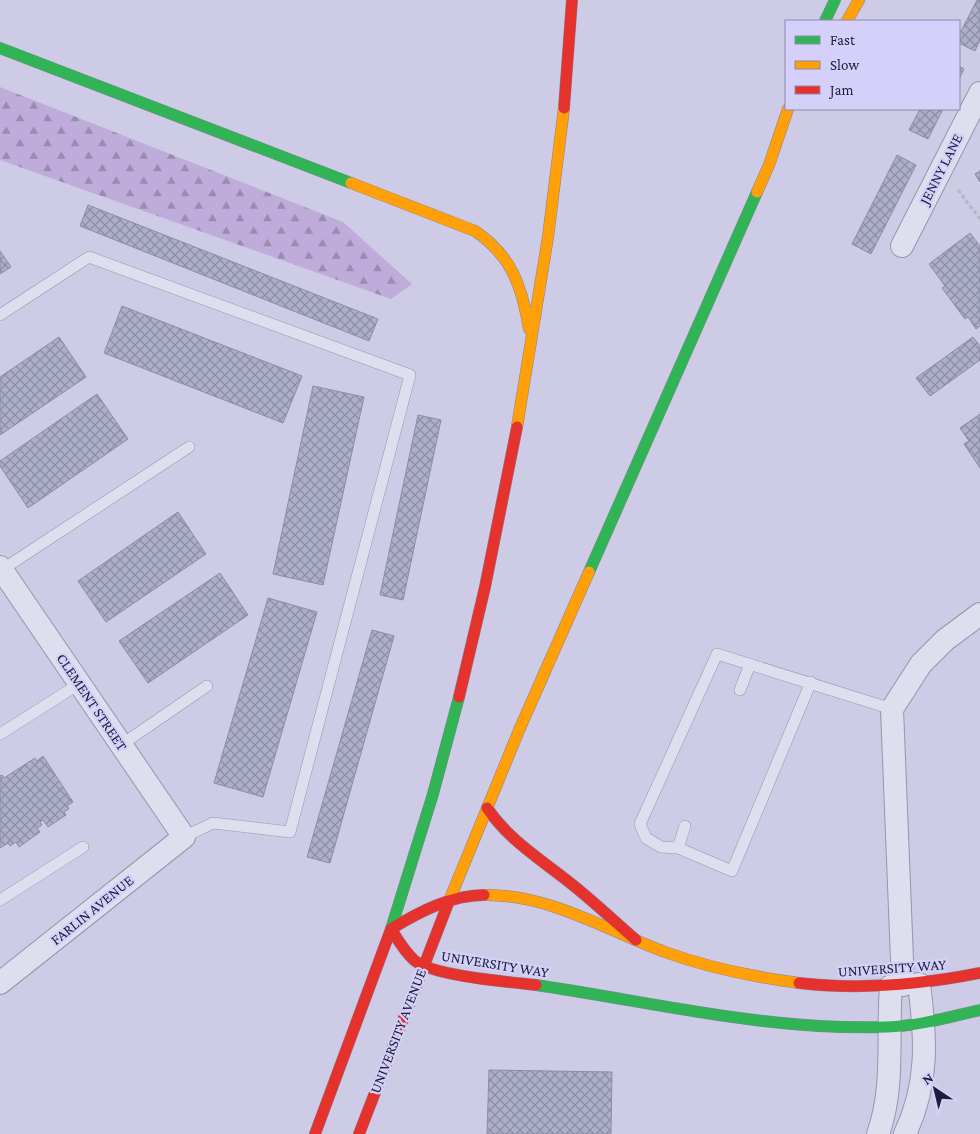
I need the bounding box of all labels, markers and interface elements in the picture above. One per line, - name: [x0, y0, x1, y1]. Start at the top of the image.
- legend: [785, 20, 960, 110]
- text: Fast: [830, 32, 856, 48]
- text: Slow: [830, 57, 860, 73]
- text: Jam: [828, 82, 853, 99]
- street label: JENNY LANE: [915, 131, 967, 209]
- street label: CLEMENT STREET: [54, 650, 130, 754]
- street label: FARLIN AVENUE: [48, 872, 136, 948]
- street label: UNIVERSITY WAY: [440, 948, 550, 980]
- street label: UNIVERSITY WAY: [837, 956, 947, 980]
- street label: UNIVERSITY AVENUE: [367, 966, 429, 1096]
- north arrow: [910, 1064, 960, 1114]
- text: N: [919, 1069, 936, 1088]

